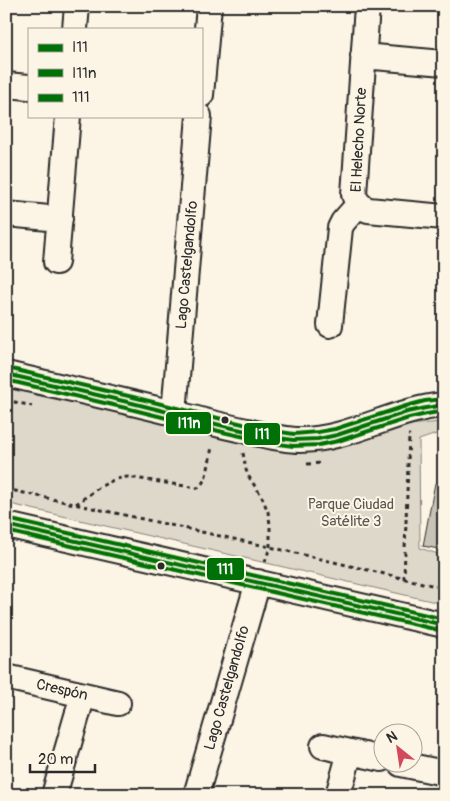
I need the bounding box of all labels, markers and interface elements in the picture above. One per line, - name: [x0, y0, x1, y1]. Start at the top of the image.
- legend: [28, 28, 202, 118]
- text: I11: [72, 38, 88, 57]
- text: I11n: [72, 64, 96, 83]
- street label: El Helecho Norte: [347, 87, 371, 193]
- text: 111: [72, 88, 90, 107]
- street label: Lago Castelgandolfo: [172, 200, 202, 330]
- line badge: I11n: [165, 411, 212, 435]
- text: I11n: [178, 415, 200, 432]
- unlabelled marker: [220, 415, 230, 425]
- line badge: I11: [243, 422, 281, 446]
- text: I11: [255, 426, 269, 443]
- park label: Parque Ciudad Satélite 3: [308, 495, 394, 531]
- line badge: 111: [206, 557, 245, 581]
- unlabelled marker: [156, 561, 166, 571]
- text: 111: [217, 561, 233, 578]
- street label: Lago Castelgandolfo: [200, 624, 254, 752]
- street label: Crespón: [34, 675, 90, 705]
- north arrow: [372, 724, 422, 774]
- text: N: [383, 727, 400, 747]
- scale bar: [30, 741, 95, 773]
- text: 20 m: [38, 750, 73, 769]

